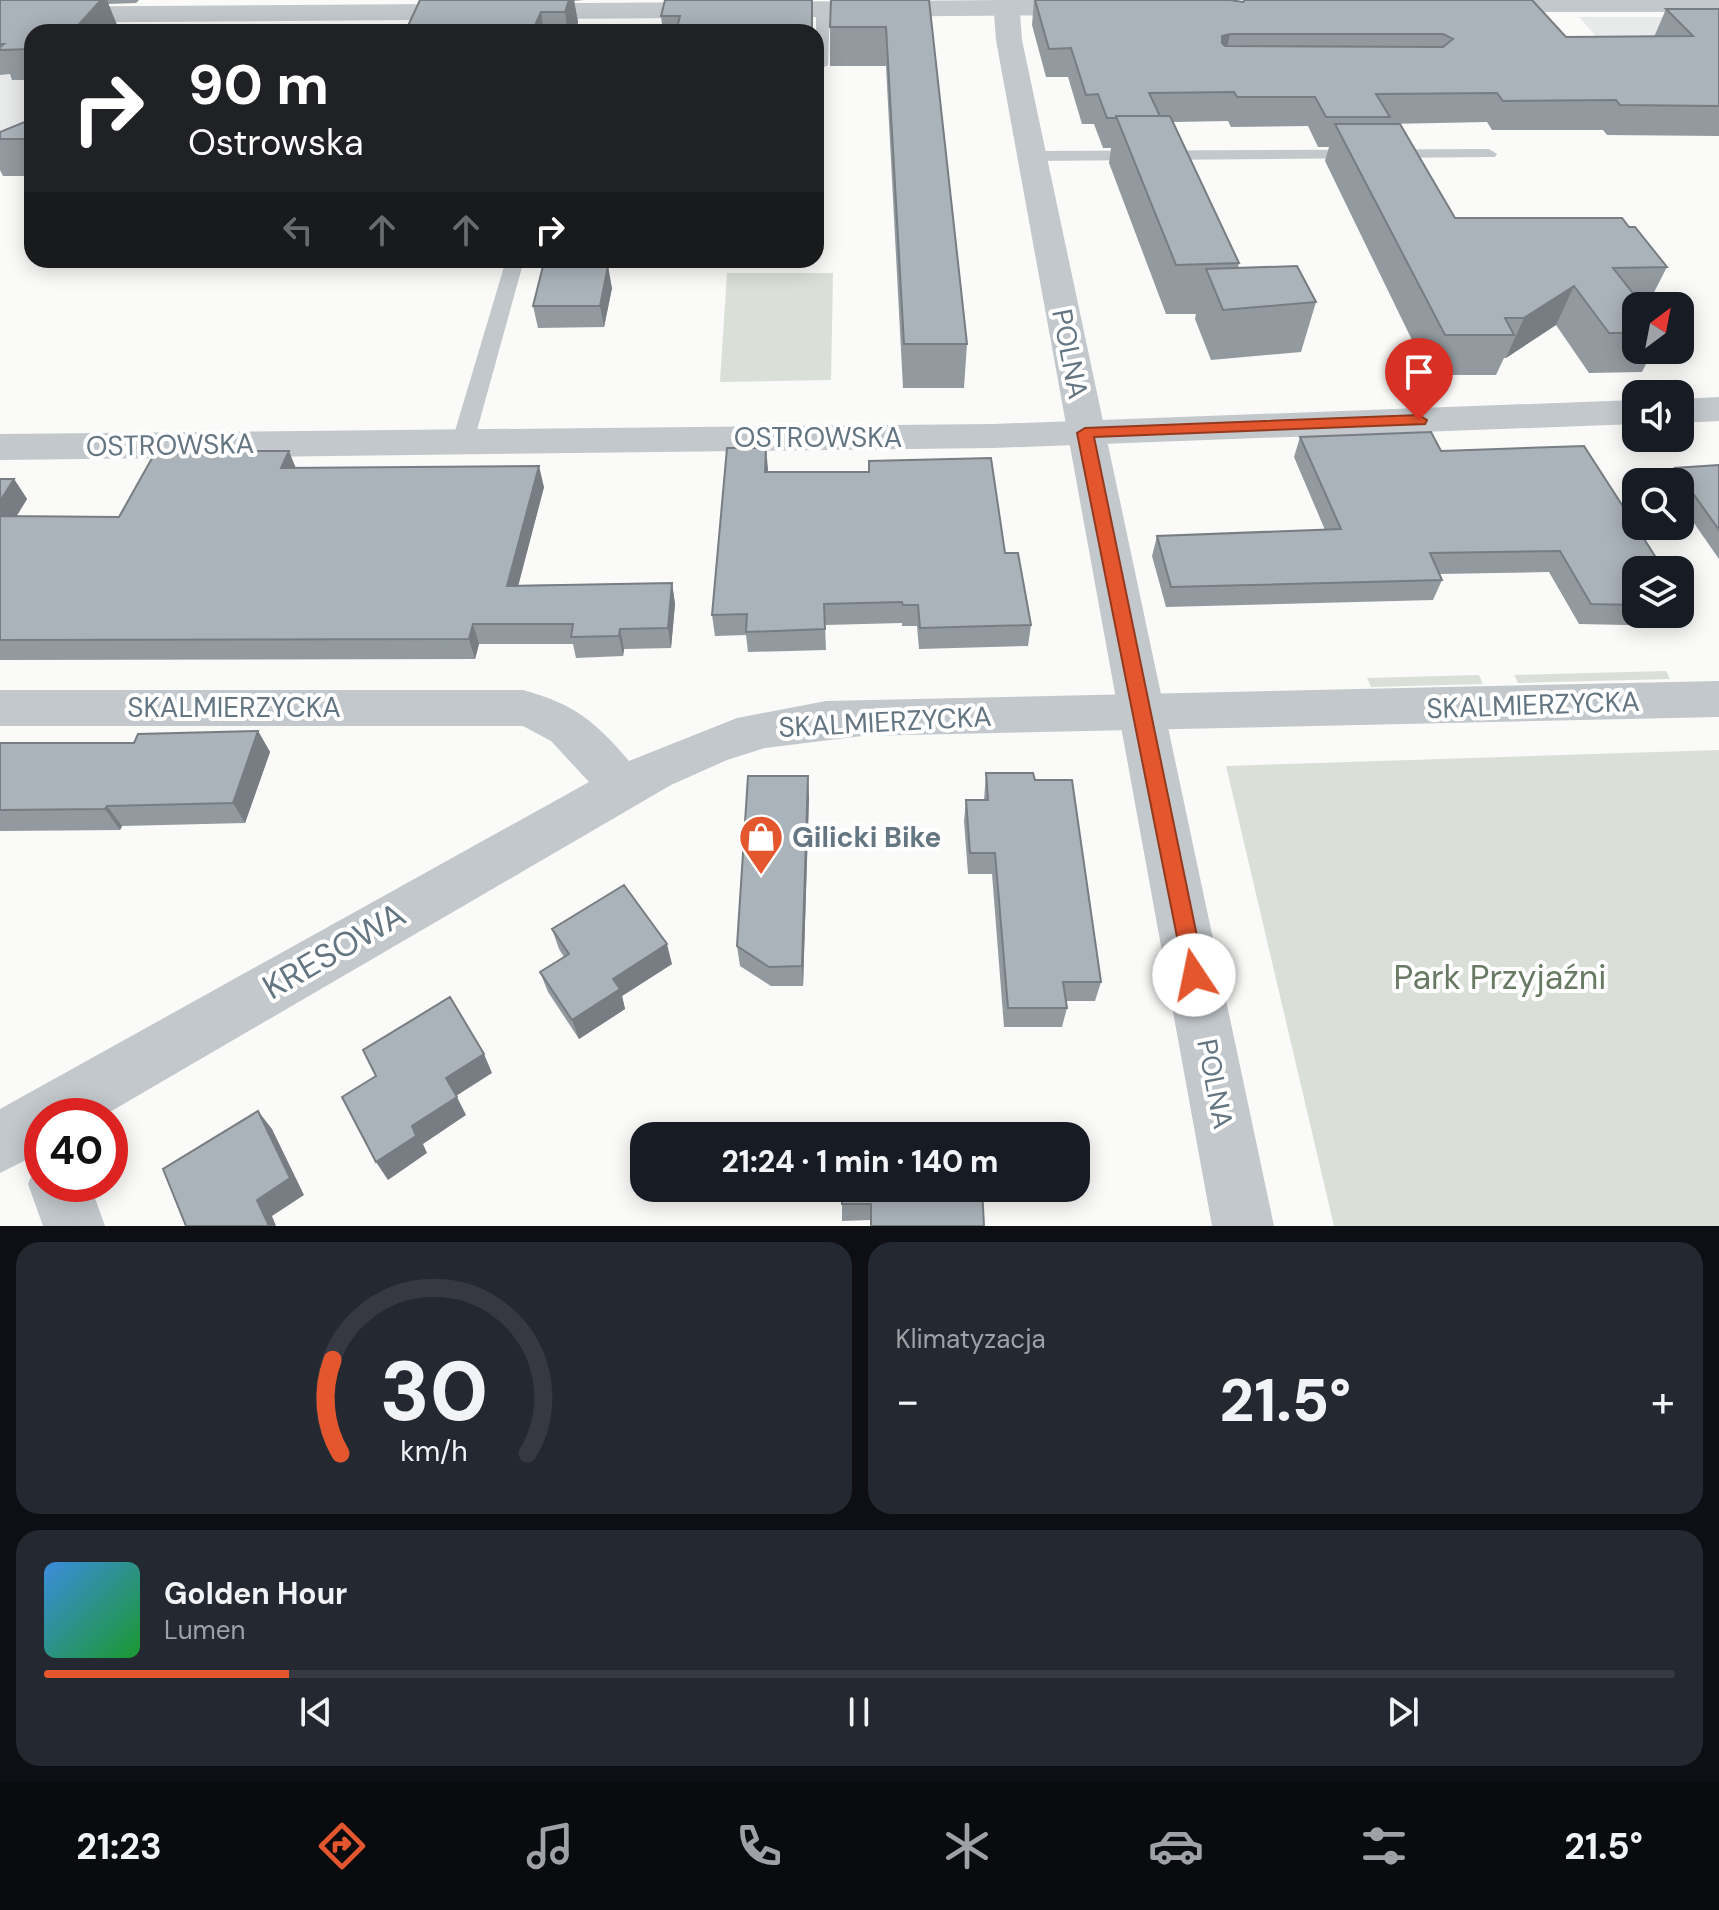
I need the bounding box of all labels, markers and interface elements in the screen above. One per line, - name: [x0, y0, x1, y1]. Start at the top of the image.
- text: 90 m: [188, 48, 329, 121]
- icon: right: [56, 56, 160, 160]
- text: Ostrowska: [188, 119, 364, 166]
- icon: left: [276, 208, 320, 252]
- icon: ahead: [360, 208, 404, 252]
- icon: ahead: [444, 208, 488, 252]
- icon: right: [528, 208, 572, 252]
- north arrow: [1622, 292, 1694, 364]
- map controls: [1622, 292, 1694, 628]
- street label: POLNA: [1043, 306, 1097, 402]
- pin: [1385, 338, 1453, 420]
- icon: arrive: [1397, 350, 1441, 394]
- button: sound: [1622, 380, 1694, 452]
- street label: OSTROWSKA: [734, 419, 902, 456]
- street label: OSTROWSKA: [85, 425, 255, 465]
- button: search: [1622, 468, 1694, 540]
- button: layers: [1622, 556, 1694, 628]
- street label: SKALMIERZYCKA: [1426, 683, 1640, 727]
- street label: SKALMIERZYCKA: [127, 689, 341, 726]
- street label: SKALMIERZYCKA: [777, 698, 993, 746]
- shop icon: Gilicki Bike: [737, 813, 785, 876]
- place label: Gilicki Bike: [792, 819, 941, 856]
- street label: KRESOWA: [255, 892, 413, 1010]
- position arrow: [1152, 933, 1236, 1017]
- park label: Park Przyjaźni: [1394, 955, 1606, 1000]
- street label: POLNA: [1188, 1036, 1242, 1132]
- speed limit sign: 40: [24, 1098, 128, 1202]
- text: 21:24 · 1 min · 140 m: [722, 1142, 998, 1181]
- text: Klimatyzacja: [896, 1322, 1046, 1356]
- text: 30: [379, 1337, 488, 1446]
- text: 21.5°: [1219, 1361, 1351, 1440]
- text: −: [896, 1372, 920, 1430]
- text: +: [1651, 1372, 1675, 1430]
- text: km/h: [400, 1433, 468, 1470]
- text: Golden Hour: [164, 1574, 347, 1613]
- text: Lumen: [164, 1613, 245, 1647]
- icon: previous: [294, 1690, 338, 1734]
- icon: pause: [837, 1690, 881, 1734]
- icon: next: [1381, 1690, 1425, 1734]
- icon: directions: [314, 1818, 370, 1874]
- icon: music: [522, 1818, 578, 1874]
- icon: phone: [731, 1818, 787, 1874]
- icon: climate: [939, 1818, 995, 1874]
- icon: car: [1148, 1818, 1204, 1874]
- icon: filters: [1356, 1818, 1412, 1874]
- text: 21:23: [76, 1823, 162, 1870]
- text: 21.5°: [1564, 1823, 1643, 1870]

